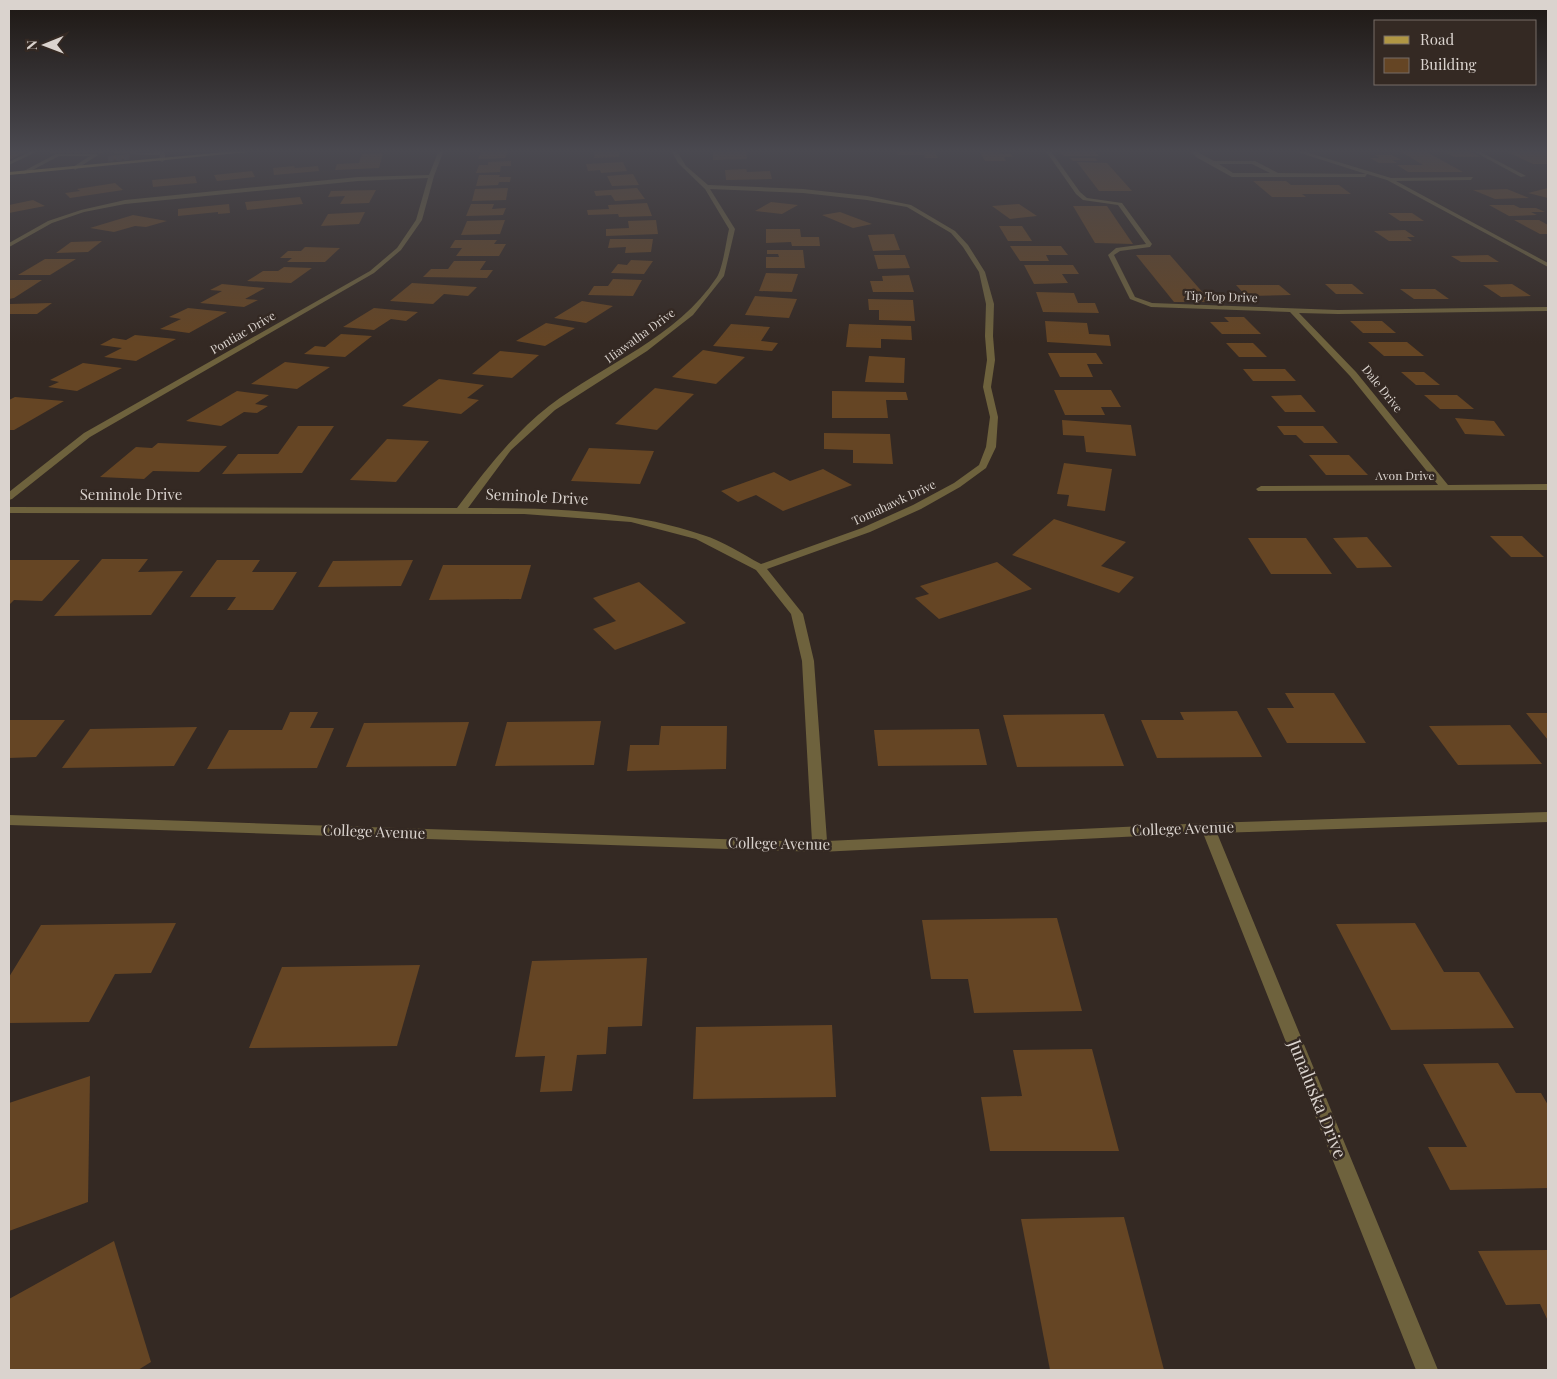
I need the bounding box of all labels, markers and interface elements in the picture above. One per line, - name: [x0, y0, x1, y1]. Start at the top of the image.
- north arrow: [20, 20, 70, 70]
- legend: [1374, 20, 1537, 85]
- text: Road: [1420, 29, 1454, 49]
- text: N: [22, 40, 41, 50]
- text: Building: [1420, 54, 1477, 74]
- street label: Tip Top Drive: [1184, 287, 1258, 305]
- street label: Hiawatha Drive: [601, 304, 678, 366]
- street label: Pontiac Drive: [207, 307, 278, 357]
- street label: Dale Drive: [1359, 361, 1407, 415]
- street label: Avon Drive: [1374, 467, 1435, 483]
- street label: Tomahawk Drive: [849, 476, 938, 529]
- street label: Seminole Drive: [485, 483, 589, 509]
- street label: Seminole Drive: [80, 484, 182, 504]
- street label: College Avenue: [1131, 816, 1235, 840]
- street label: College Avenue: [322, 819, 426, 843]
- street label: College Avenue: [728, 832, 830, 854]
- street label: Junaluska Drive: [1283, 1035, 1353, 1162]

